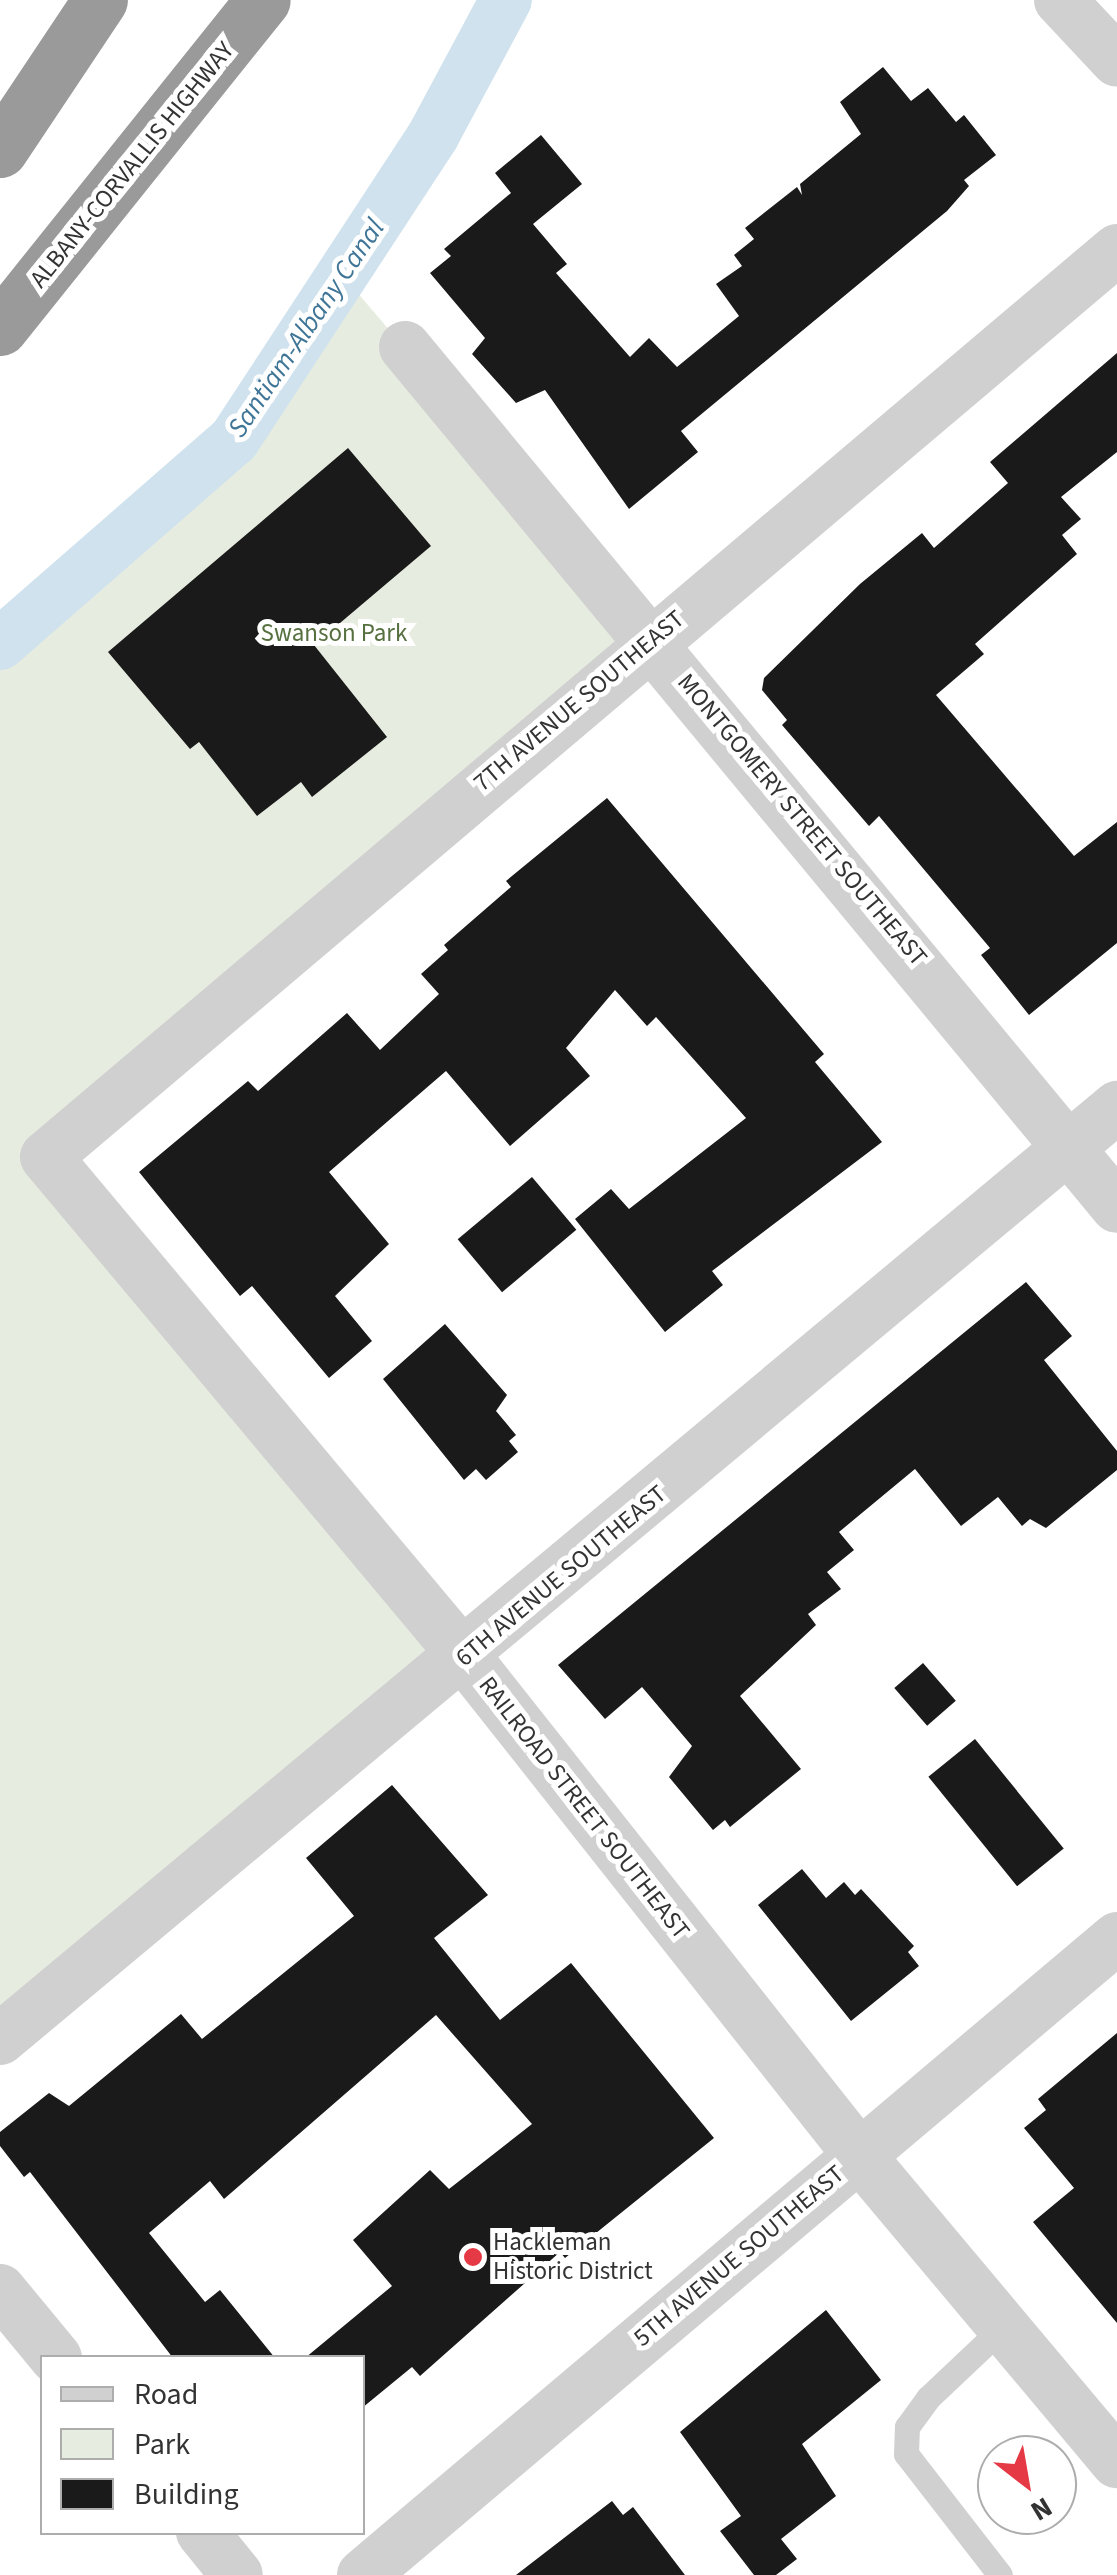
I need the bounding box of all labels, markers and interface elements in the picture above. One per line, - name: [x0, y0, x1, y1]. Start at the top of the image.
- street label: ALBANY-CORVALLIS HIGHWAY: [24, 36, 240, 294]
- water label: Santiam-Albany Canal: [220, 212, 392, 444]
- street label: 7TH AVENUE SOUTHEAST: [468, 604, 690, 798]
- park label: Swanson Park: [261, 618, 407, 648]
- street label: MONTGOMERY STREET SOUTHEAST: [671, 668, 933, 972]
- street label: 6TH AVENUE SOUTHEAST: [450, 1479, 672, 1673]
- street label: RAILROAD STREET SOUTHEAST: [472, 1671, 696, 1945]
- street label: 5TH AVENUE SOUTHEAST: [628, 2159, 850, 2353]
- place label: Hackleman Historic District: [493, 2228, 653, 2287]
- marker: Hackleman Historic District: [462, 2246, 484, 2268]
- legend: [40, 2355, 365, 2535]
- text: Road: [134, 2373, 198, 2416]
- text: Park: [134, 2423, 190, 2466]
- north arrow: [977, 2435, 1077, 2535]
- text: Building: [134, 2473, 239, 2516]
- text: N: [1023, 2487, 1060, 2531]

